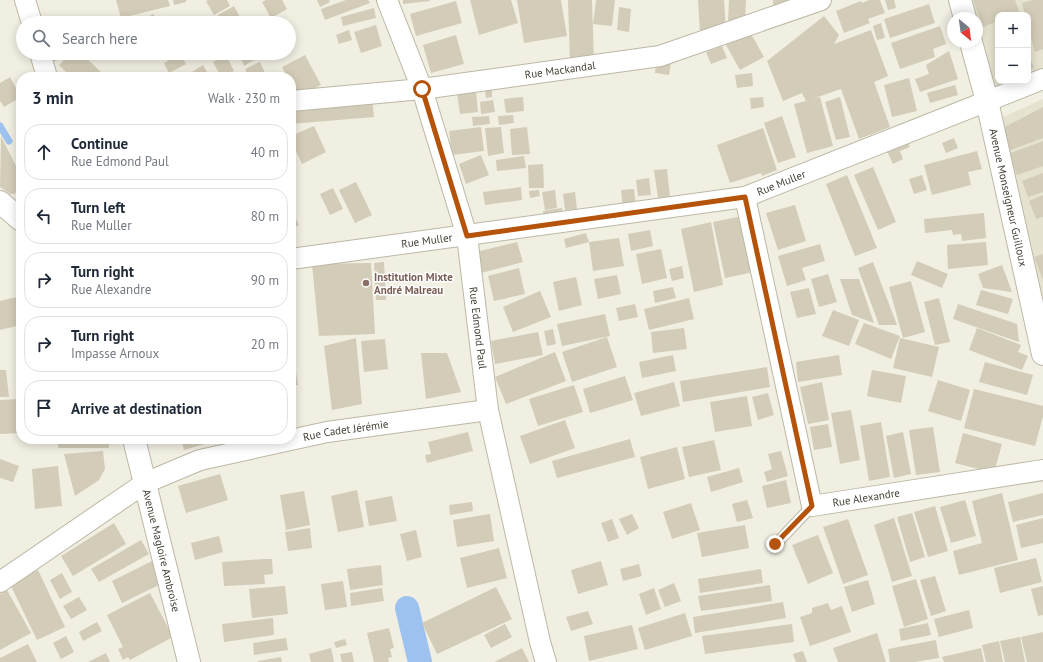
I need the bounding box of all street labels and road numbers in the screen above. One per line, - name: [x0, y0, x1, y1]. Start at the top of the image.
- street label: Rue Mackandal: [524, 58, 597, 82]
- street label: Avenue Monseigneur Guilloux: [986, 127, 1031, 268]
- street label: Rue Muller: [755, 167, 808, 199]
- street label: Rue Muller: [400, 230, 453, 251]
- street label: Rue Edmond Paul: [466, 286, 490, 371]
- street label: Rue Cadet Jérémie: [302, 417, 390, 444]
- street label: Rue Alexandre: [831, 485, 901, 510]
- street label: Avenue Magloire Ambroise: [140, 488, 183, 614]

